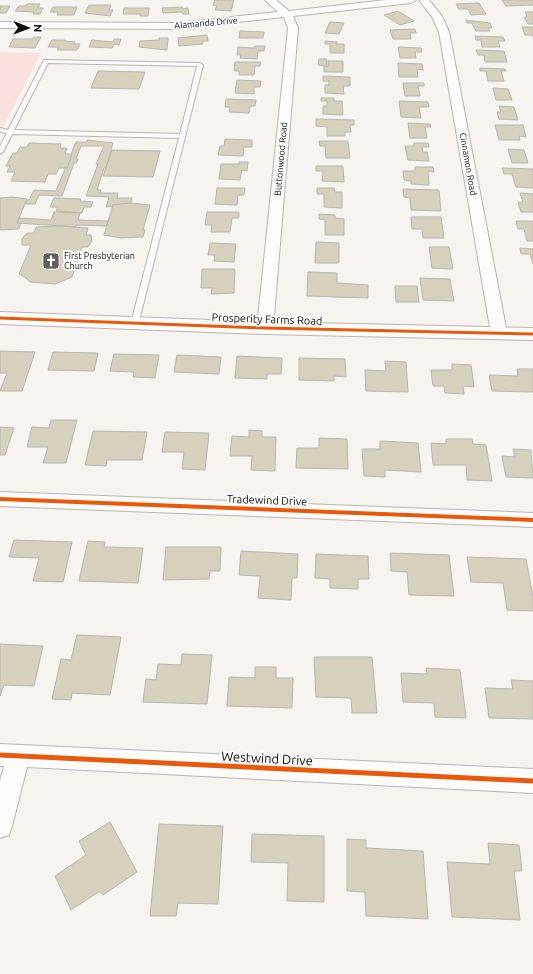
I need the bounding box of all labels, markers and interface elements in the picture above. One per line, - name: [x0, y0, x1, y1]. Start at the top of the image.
- north arrow: [8, 8, 48, 48]
- street label: Alamanda Drive: [174, 15, 238, 31]
- text: N: [32, 24, 44, 32]
- street label: Buttonwood Road: [273, 122, 289, 196]
- street label: Cinnamon Road: [458, 132, 478, 196]
- church icon: First Presbyterian Church: [41, 251, 61, 271]
- place label: First Presbyterian Church: [64, 251, 135, 271]
- street label: Prosperity Farms Road: [211, 311, 323, 327]
- street label: Tradewind Drive: [227, 493, 307, 507]
- street label: Westwind Drive: [221, 749, 313, 767]

